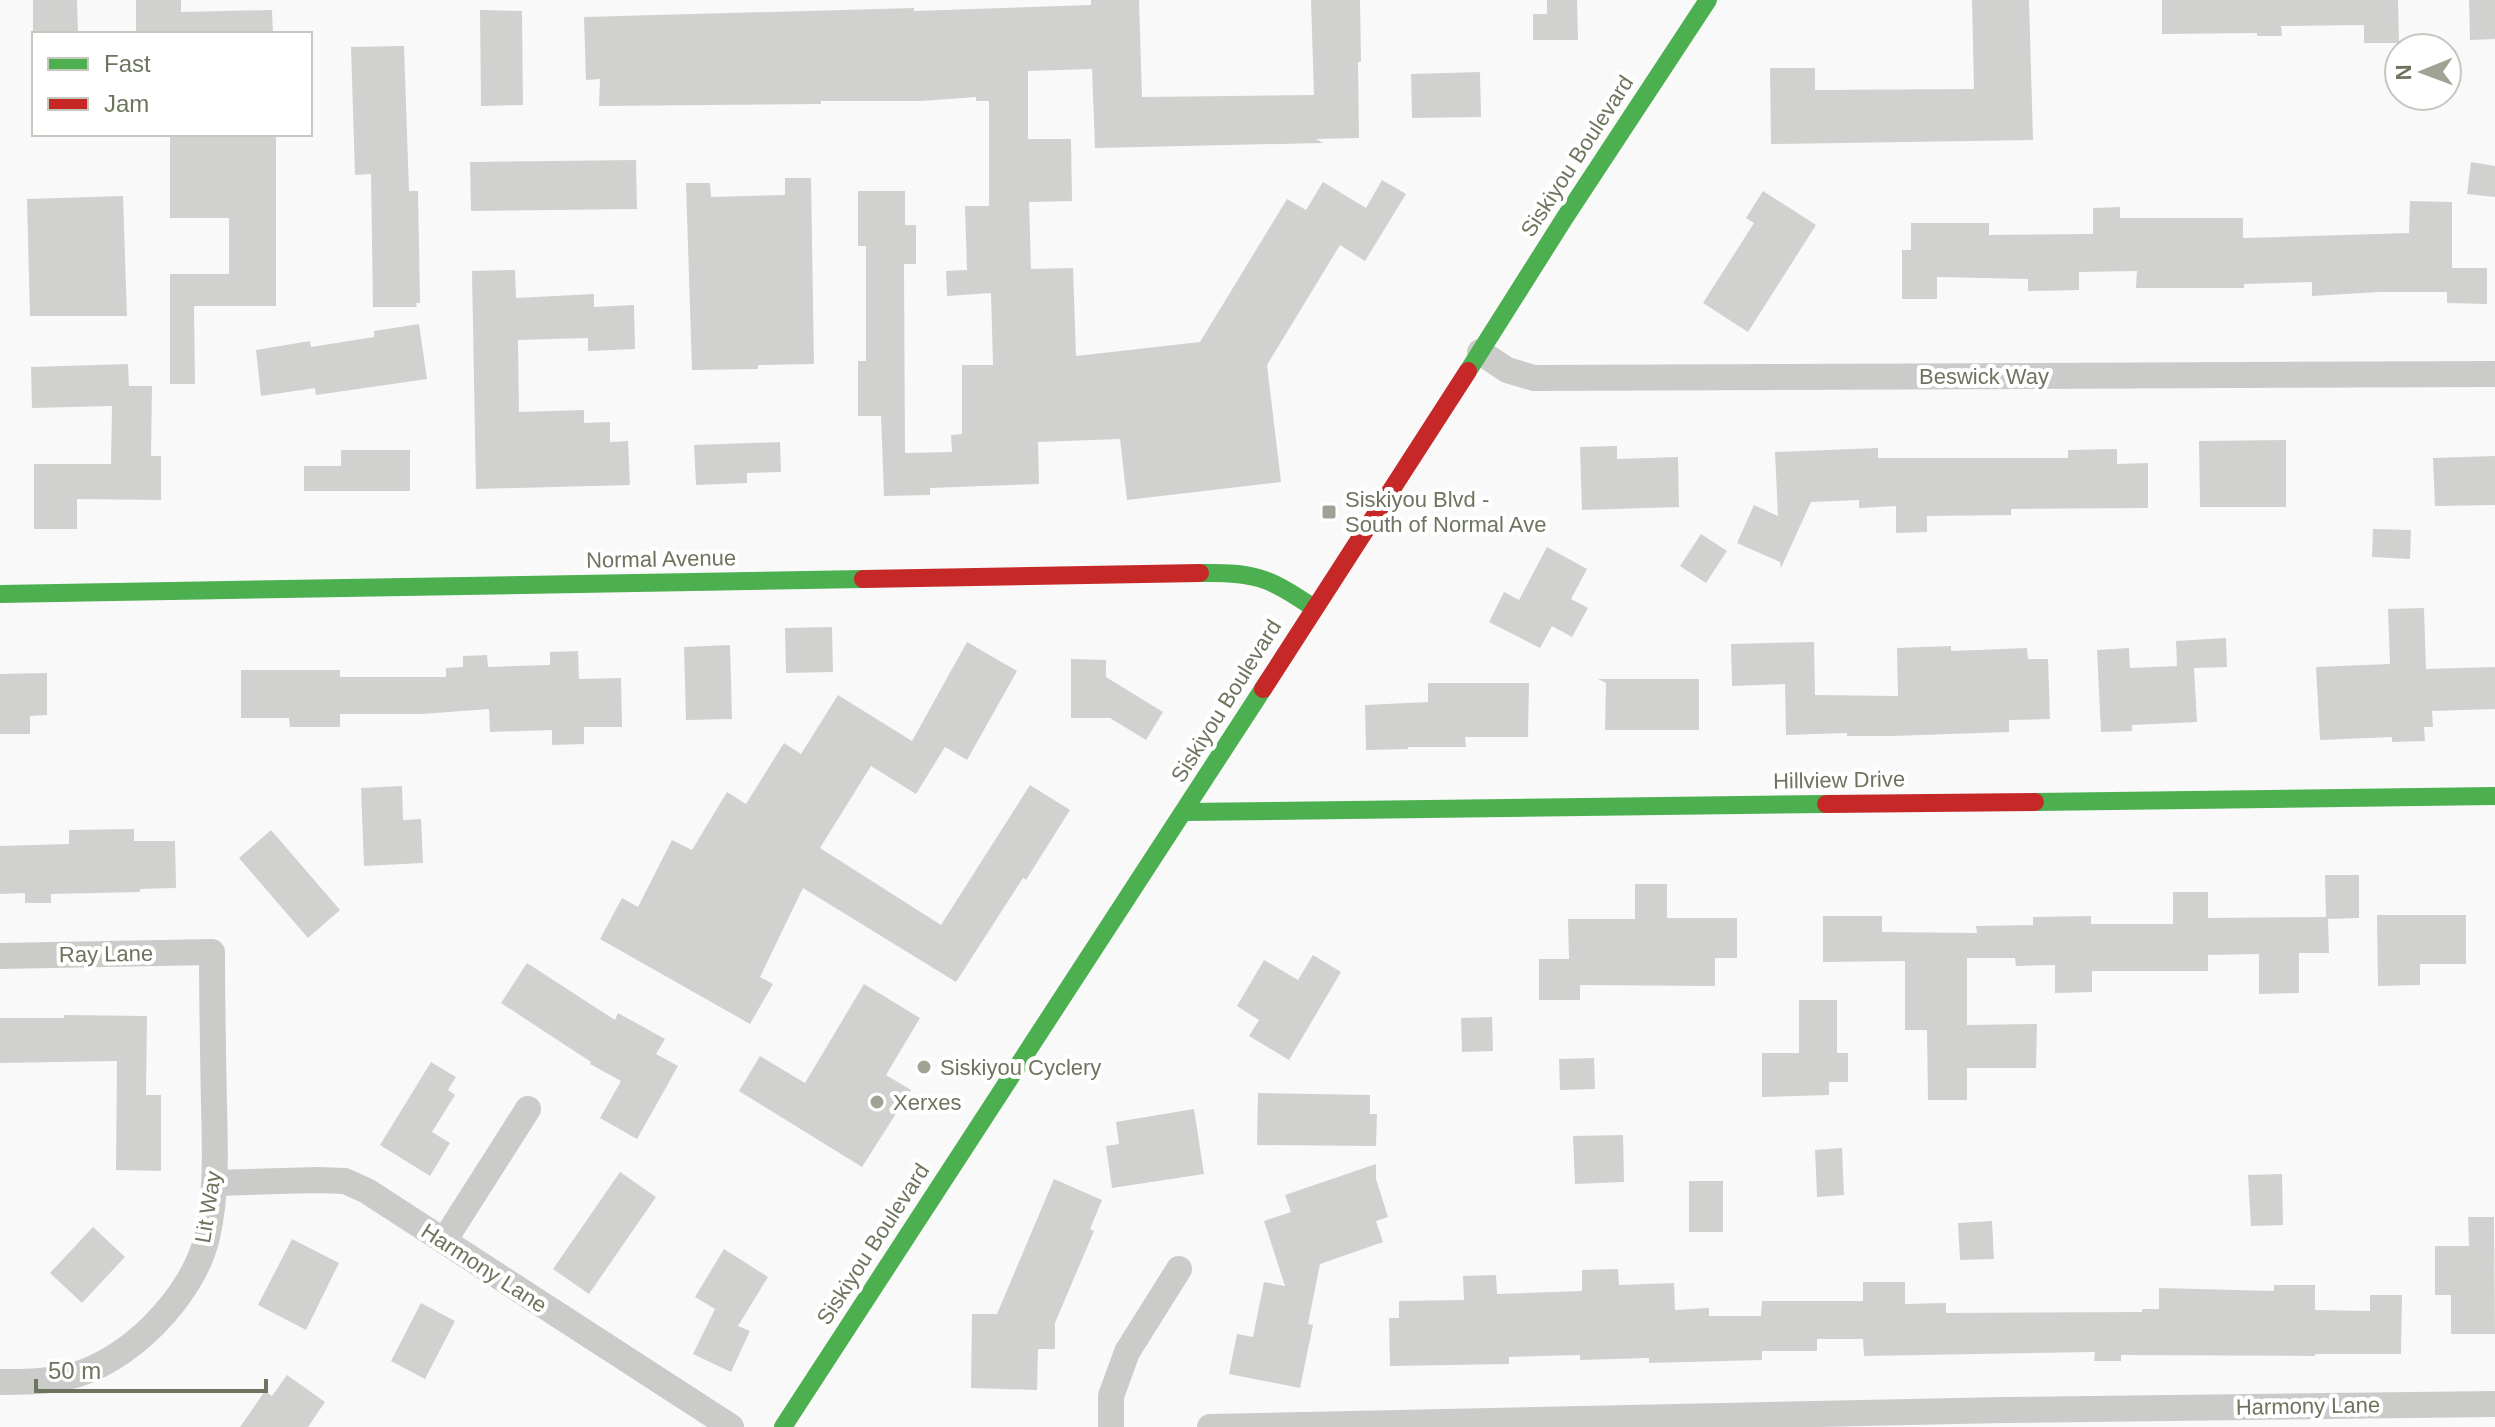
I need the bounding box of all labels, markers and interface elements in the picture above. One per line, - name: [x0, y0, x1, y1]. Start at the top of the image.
- legend: [32, 32, 312, 136]
- north arrow: [2383, 32, 2463, 112]
- text: Fast: [104, 50, 151, 77]
- text: N: [2391, 64, 2416, 81]
- street label: Siskiyou Boulevard: [1516, 71, 1638, 241]
- text: Jam: [104, 90, 149, 117]
- street label: Beswick Way: [1919, 364, 2049, 389]
- place label: Siskiyou Blvd - South of Normal Ave: [1345, 487, 1546, 537]
- marker: Siskiyou Blvd - South of Normal Ave: [1320, 503, 1338, 521]
- street label: Normal Avenue: [586, 545, 736, 573]
- street label: Siskiyou Boulevard: [1166, 615, 1286, 787]
- street label: Hillview Drive: [1773, 766, 1905, 794]
- street label: Ray Lane: [59, 941, 153, 967]
- place label: Siskiyou Cyclery: [940, 1055, 1101, 1080]
- marker: Siskiyou Cyclery: [915, 1058, 933, 1076]
- place label: Xerxes: [893, 1090, 961, 1115]
- marker: Xerxes: [868, 1093, 886, 1111]
- street label: Siskiyou Boulevard: [812, 1159, 934, 1329]
- street label: Lit Way: [190, 1169, 226, 1245]
- street label: Harmony Lane: [417, 1218, 551, 1318]
- scale bar: [36, 1343, 266, 1393]
- text: 50 m: [48, 1357, 101, 1384]
- street label: Harmony Lane: [2236, 1392, 2380, 1420]

